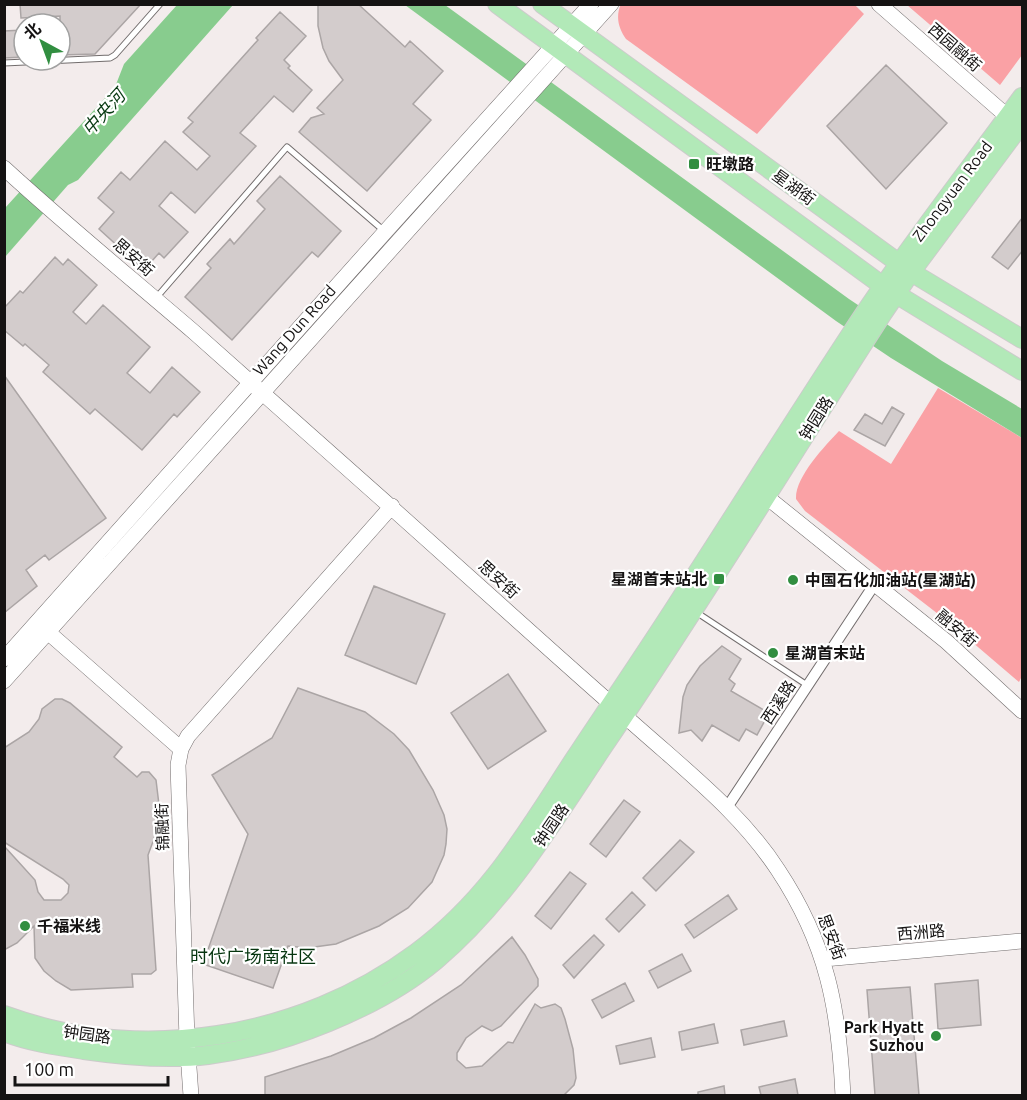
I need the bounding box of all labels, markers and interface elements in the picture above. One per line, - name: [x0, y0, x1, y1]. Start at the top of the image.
- north arrow: [12, 12, 72, 72]
- text: 北: [20, 19, 44, 43]
- street label: 西园融街: [925, 19, 985, 75]
- water label: 中央河: [78, 83, 131, 139]
- street label: Zhongyuan Road: [909, 137, 995, 245]
- place label: 旺墩路: [706, 155, 754, 173]
- marker: 旺墩路: [687, 157, 701, 171]
- street label: 星湖街: [769, 166, 819, 208]
- street label: 思安街: [110, 234, 158, 280]
- street label: Wang Dun Road: [249, 281, 339, 379]
- street label: 钟园路: [796, 393, 836, 443]
- street label: 思安街: [475, 556, 523, 602]
- place label: 星湖首末站北: [611, 570, 707, 588]
- place label: 中国石化加油站(星湖站): [805, 571, 976, 590]
- marker: 星湖首末站北: [712, 572, 726, 586]
- marker: 中国石化加油站(星湖站): [786, 573, 800, 587]
- street label: 融安街: [933, 606, 981, 650]
- place label: 星湖首末站: [785, 644, 865, 662]
- marker: 星湖首末站: [766, 646, 780, 660]
- street label: 西溪路: [757, 677, 799, 727]
- street label: 钟园路: [530, 800, 572, 850]
- street label: 锦融街: [152, 803, 172, 851]
- street label: 思安街: [815, 911, 849, 963]
- place label: 千福米线: [37, 917, 101, 935]
- marker: 千福米线: [18, 919, 32, 933]
- street label: 西洲路: [896, 921, 946, 943]
- district label: 时代广场南社区: [190, 946, 316, 966]
- place label: Park Hyatt Suzhou: [844, 1018, 924, 1054]
- street label: 钟园路: [62, 1022, 112, 1046]
- marker: Park Hyatt Suzhou: [929, 1029, 943, 1043]
- scale bar: [15, 1049, 168, 1087]
- text: 100 m: [24, 1059, 74, 1079]

